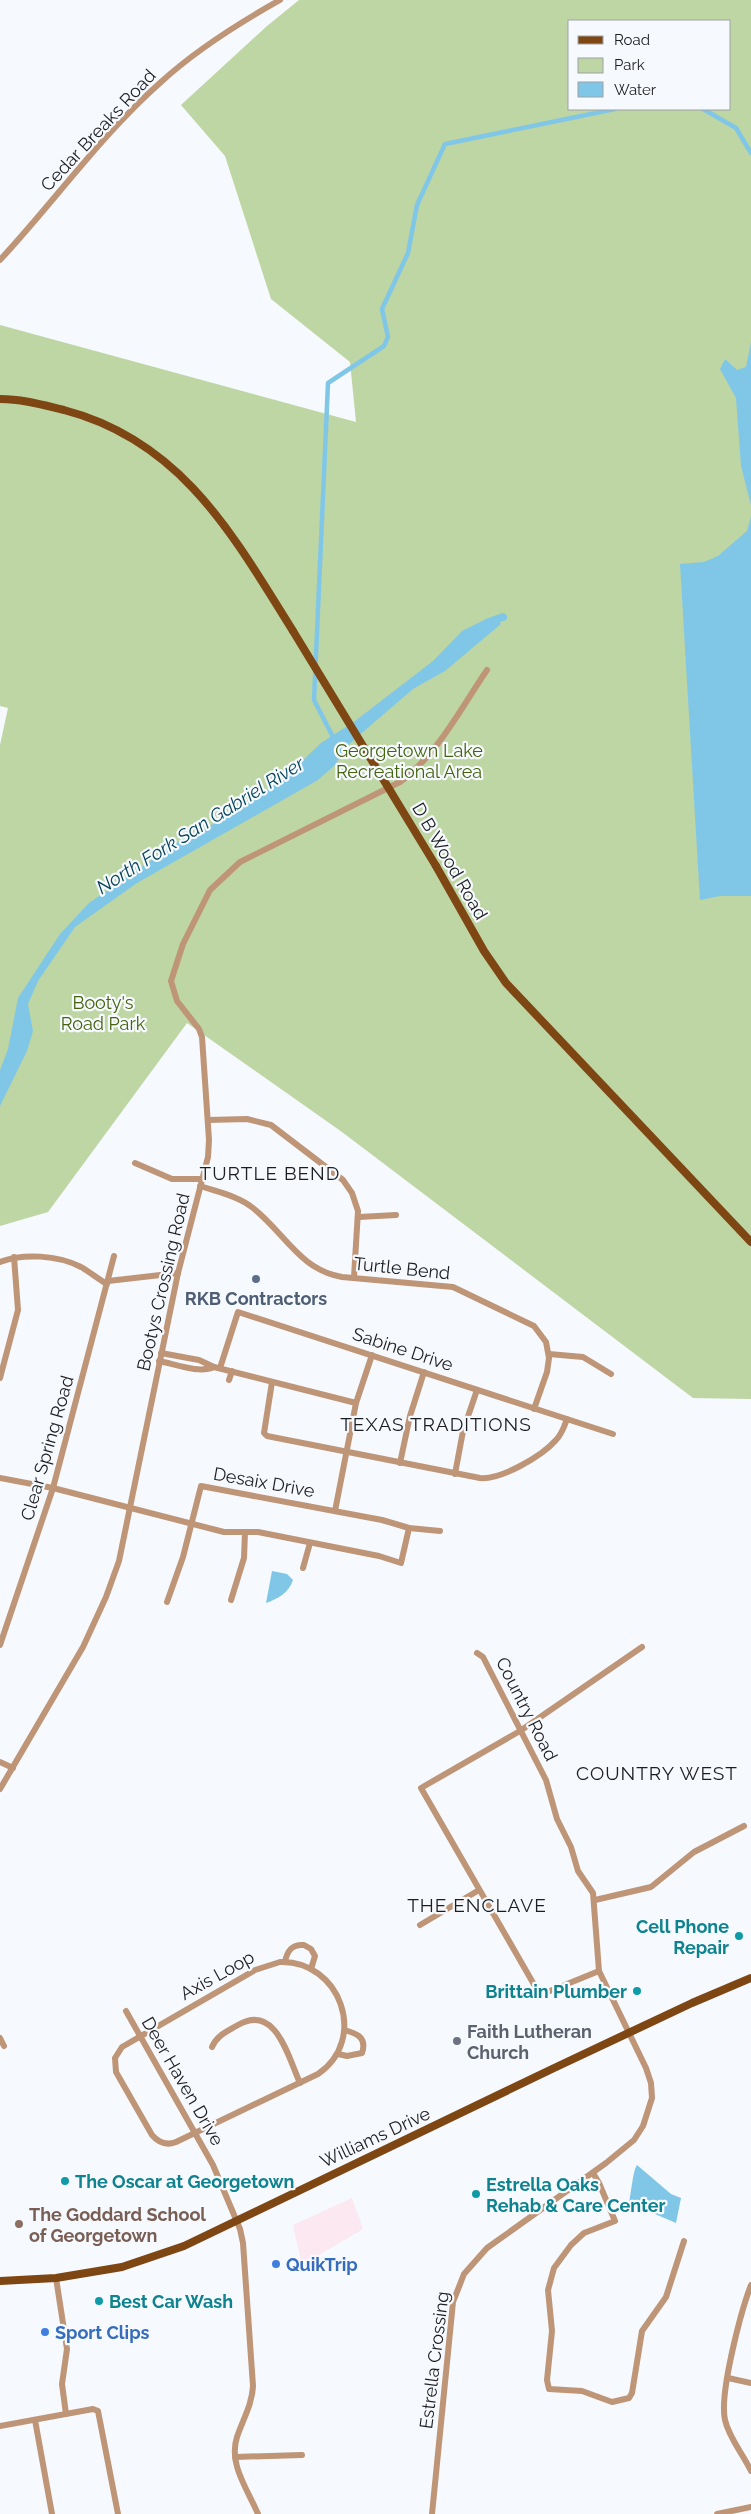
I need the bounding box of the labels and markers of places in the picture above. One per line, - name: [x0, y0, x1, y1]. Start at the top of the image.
- marker: RKB Contractors: [250, 1273, 262, 1285]
- place label: RKB Contractors: [185, 1288, 327, 1309]
- place label: Cell Phone Repair: [636, 1916, 729, 1958]
- marker: Cell Phone Repair: [733, 1930, 745, 1942]
- place label: Brittain Plumber: [485, 1981, 627, 2002]
- marker: Brittain Plumber: [631, 1985, 643, 1997]
- place label: Faith Lutheran Church: [467, 2021, 592, 2063]
- marker: Faith Lutheran Church: [451, 2035, 463, 2047]
- place label: The Oscar at Georgetown: [75, 2171, 295, 2192]
- place label: Estrella Oaks Rehab & Care Center: [486, 2174, 666, 2216]
- marker: The Oscar at Georgetown: [59, 2175, 71, 2187]
- marker: Estrella Oaks Rehab & Care Center: [470, 2188, 482, 2200]
- place label: The Goddard School of Georgetown: [29, 2204, 206, 2246]
- marker: The Goddard School of Georgetown: [13, 2218, 25, 2230]
- place label: QuikTrip: [286, 2254, 358, 2275]
- marker: QuikTrip: [270, 2258, 282, 2270]
- place label: Best Car Wash: [109, 2291, 233, 2312]
- marker: Best Car Wash: [93, 2295, 105, 2307]
- place label: Sport Clips: [55, 2322, 150, 2343]
- marker: Sport Clips: [39, 2326, 51, 2338]

